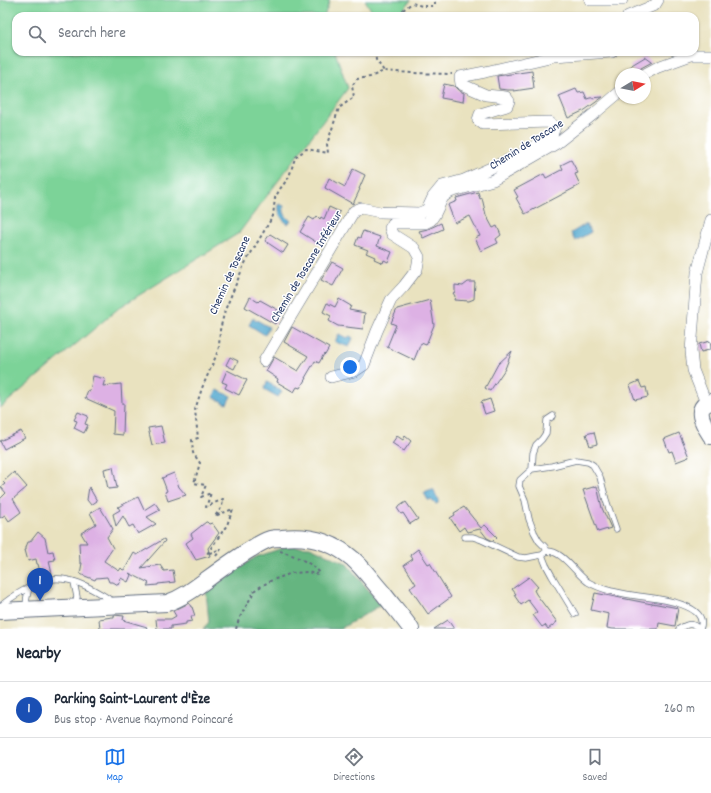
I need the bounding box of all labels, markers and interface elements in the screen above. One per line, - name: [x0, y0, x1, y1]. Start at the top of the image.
- search box: [12, 12, 699, 56]
- icon: search: [26, 23, 48, 45]
- text: Search here: [58, 23, 126, 45]
- north arrow: [615, 68, 651, 104]
- street label: Chemin de Toscane: [486, 116, 567, 175]
- street label: Chemin de Toscane Inférieur: [267, 207, 348, 326]
- street label: Chemin de Toscane: [205, 234, 255, 318]
- your location: [340, 357, 360, 377]
- pin: 1: [27, 568, 53, 601]
- text: Nearby: [16, 643, 60, 667]
- text: Parking Saint-Laurent d'Èze: [54, 689, 210, 711]
- text: 1: [28, 700, 30, 719]
- text: 260 m: [664, 700, 695, 719]
- text: Bus stop · Avenue Raymond Poincaré: [54, 711, 233, 730]
- tab: Map: [104, 746, 126, 786]
- tab: Directions: [333, 746, 375, 786]
- tab: Saved: [583, 746, 607, 786]

